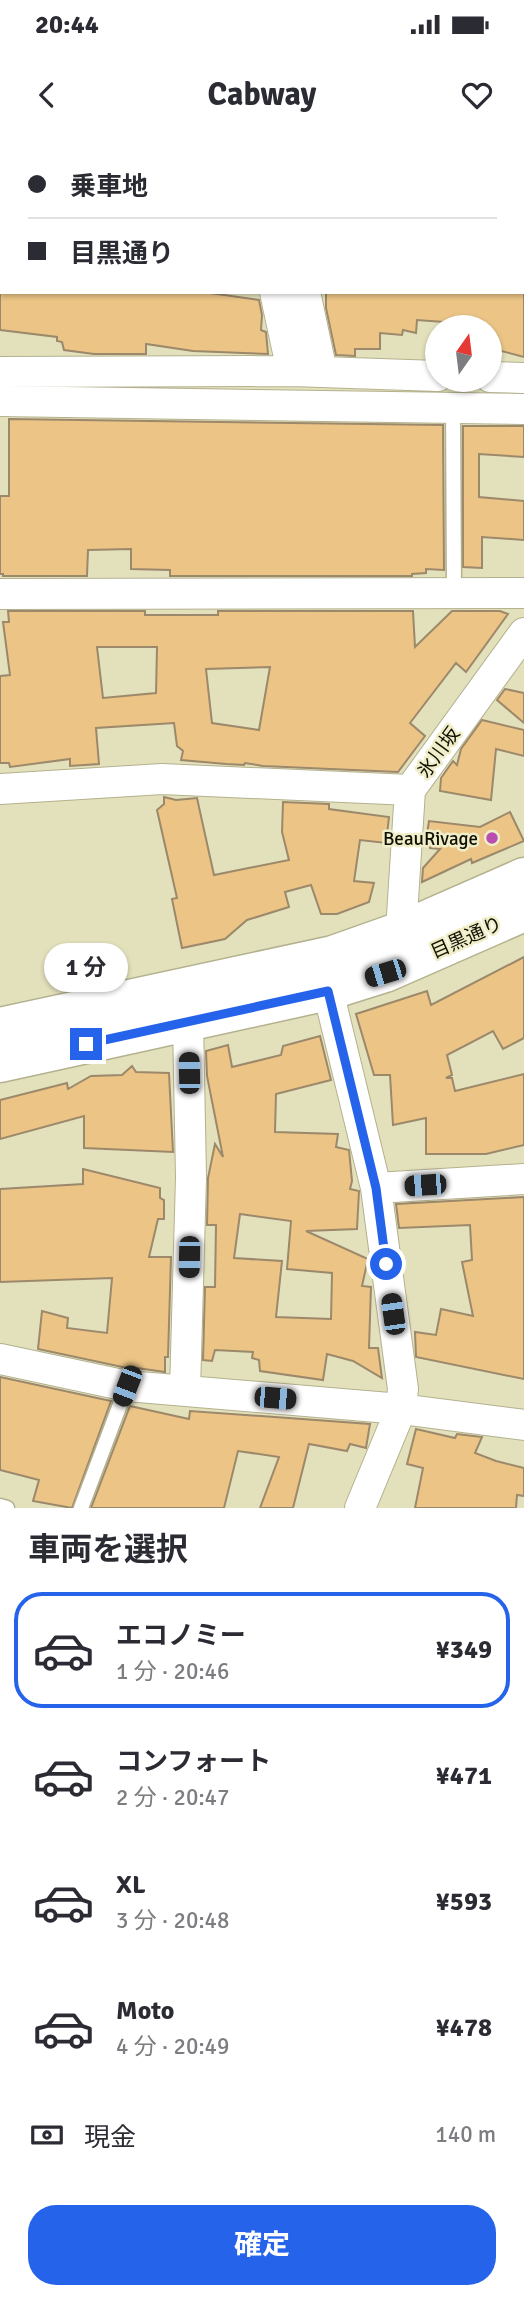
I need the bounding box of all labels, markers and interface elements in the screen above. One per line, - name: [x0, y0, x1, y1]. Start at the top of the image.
- text: 20:44: [35, 9, 99, 41]
- text: Cabway: [208, 75, 316, 114]
- icon: back: [28, 76, 66, 114]
- icon: heart: [458, 76, 496, 114]
- text: 乗車地: [70, 171, 148, 203]
- text: 目黒通り: [70, 238, 174, 270]
- north arrow: [425, 315, 502, 392]
- map controls: [425, 315, 502, 392]
- street label: 氷川坂: [412, 722, 465, 783]
- place label: BeauRivage: [383, 827, 478, 851]
- marker: BeauRivage: [484, 830, 500, 846]
- street label: 目黒通り: [427, 911, 506, 964]
- callout: 1 分: [44, 942, 128, 992]
- text: 1 分: [66, 953, 106, 982]
- car: [362, 957, 409, 989]
- route end: [70, 1028, 102, 1060]
- car: [179, 1052, 200, 1094]
- car: [404, 1173, 447, 1197]
- car: [179, 1236, 200, 1278]
- route start: [370, 1248, 402, 1280]
- car: [380, 1292, 407, 1336]
- car: [110, 1363, 145, 1409]
- car: [254, 1386, 297, 1410]
- text: 車両を選択: [28, 1530, 188, 1569]
- icon: car: [32, 1619, 95, 1682]
- text: エコノミー: [116, 1620, 246, 1652]
- text: ¥349: [436, 1634, 492, 1666]
- text: 1 分 · 20:46: [116, 1657, 229, 1686]
- icon: car: [32, 1745, 95, 1808]
- text: コンフォート: [116, 1746, 271, 1778]
- text: ¥471: [436, 1760, 492, 1792]
- text: 2 分 · 20:47: [116, 1783, 229, 1812]
- text: XL: [116, 1869, 146, 1901]
- icon: car: [32, 1871, 95, 1934]
- text: ¥593: [436, 1886, 492, 1918]
- text: 3 分 · 20:48: [116, 1906, 229, 1935]
- text: Moto: [116, 1995, 174, 2027]
- icon: car: [32, 1997, 95, 2060]
- text: ¥478: [436, 2012, 492, 2044]
- text: 4 分 · 20:49: [116, 2032, 229, 2061]
- icon: cash: [28, 2116, 66, 2154]
- text: 140 m: [435, 2120, 496, 2149]
- text: 現金: [84, 2122, 136, 2154]
- button: 確定: [28, 2205, 496, 2285]

